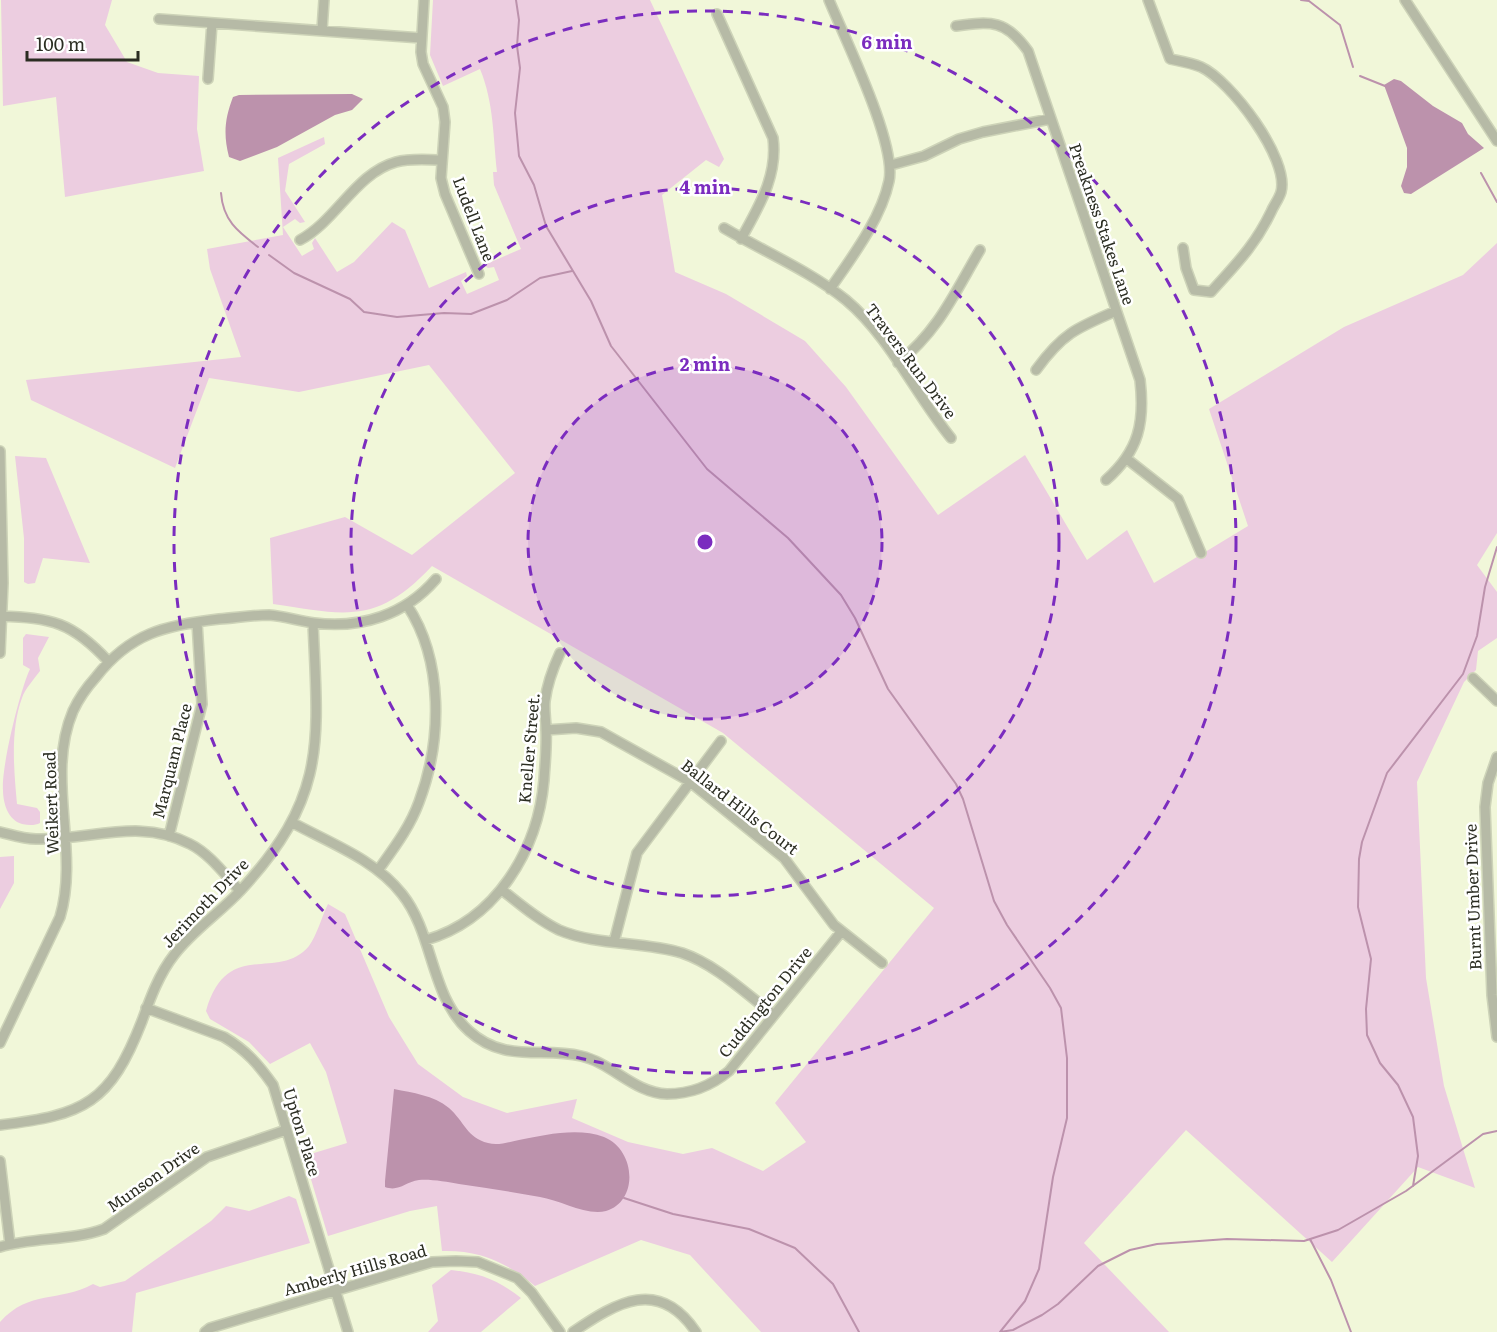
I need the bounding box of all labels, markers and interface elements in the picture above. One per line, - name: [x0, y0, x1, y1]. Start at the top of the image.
- scale bar: [27, 24, 138, 62]
- text: 6 min: [861, 28, 913, 55]
- text: 100 m: [36, 30, 85, 57]
- street label: Preakness Stakes Lane: [1064, 140, 1142, 308]
- street label: Ludell Lane: [448, 173, 502, 265]
- text: 4 min: [679, 173, 731, 200]
- street label: Travers Run Drive: [860, 298, 963, 423]
- text: 2 min: [680, 350, 731, 377]
- centre of rings: [695, 532, 715, 552]
- street label: Kneller Street.: [511, 691, 545, 804]
- street label: Marquam Place: [145, 701, 197, 821]
- street label: Weikert Road: [36, 751, 64, 855]
- street label: Ballard Hills Court: [677, 753, 805, 860]
- street label: Burnt Umber Drive: [1457, 823, 1487, 971]
- street label: Jerimoth Drive: [155, 852, 253, 952]
- street label: Cuddington Drive: [712, 941, 817, 1062]
- street label: Upton Place: [278, 1084, 328, 1179]
- street label: Munson Drive: [101, 1135, 204, 1217]
- street label: Amberly Hills Road: [280, 1237, 429, 1301]

